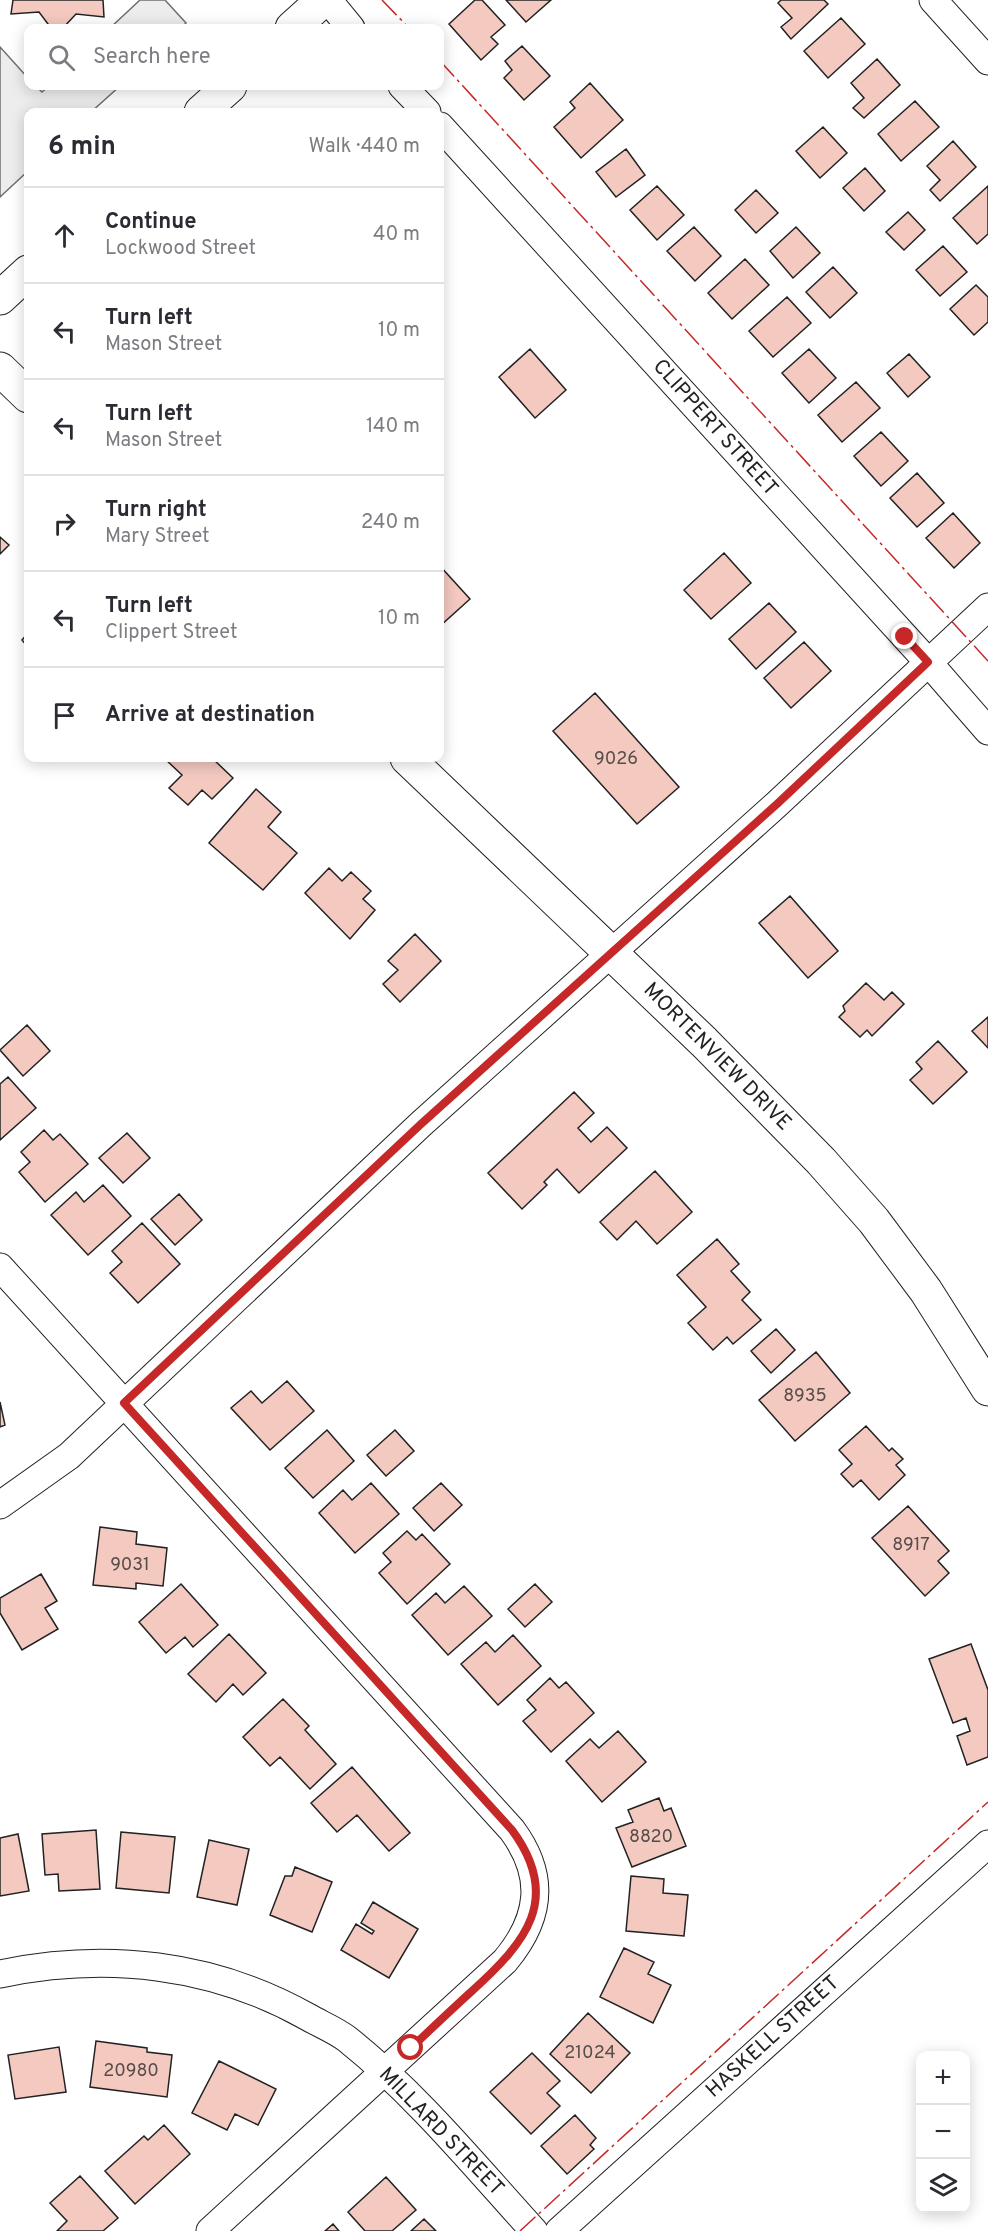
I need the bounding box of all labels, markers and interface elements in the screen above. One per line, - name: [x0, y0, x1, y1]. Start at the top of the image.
- search box: [24, 24, 444, 90]
- icon: search: [45, 41, 78, 74]
- text: Search here: [93, 44, 211, 71]
- text: 6 min: [48, 131, 116, 164]
- text: Walk · 440 m: [309, 134, 420, 160]
- text: Continue: [105, 209, 196, 236]
- icon: ahead: [48, 219, 81, 252]
- text: 40 m: [373, 222, 420, 248]
- text: Lockwood Street: [105, 236, 256, 262]
- text: Turn left: [105, 305, 193, 332]
- icon: left: [48, 315, 81, 348]
- text: 10 m: [378, 318, 420, 344]
- text: Mason Street: [105, 332, 222, 358]
- street label: CLIPPERT STREET: [646, 354, 784, 502]
- text: Turn left: [105, 401, 193, 428]
- icon: left: [48, 411, 81, 444]
- text: 140 m: [366, 414, 420, 440]
- text: Mason Street: [105, 428, 222, 454]
- text: Turn right: [105, 497, 207, 524]
- icon: right: [48, 507, 81, 540]
- text: 240 m: [361, 510, 420, 536]
- text: Mary Street: [105, 524, 210, 550]
- text: Turn left: [105, 593, 193, 620]
- icon: left: [48, 603, 81, 636]
- text: 10 m: [378, 606, 420, 632]
- text: Clippert Street: [105, 620, 237, 646]
- route end: [891, 623, 917, 649]
- icon: arrive: [48, 699, 81, 732]
- text: Arrive at destination: [105, 702, 315, 729]
- house number: 9026: [594, 748, 638, 771]
- street label: MORTENVIEW DRIVE: [637, 977, 797, 1137]
- house number: 8935: [783, 1385, 827, 1408]
- house number: 8917: [892, 1534, 930, 1557]
- house number: 9031: [110, 1554, 150, 1577]
- house number: 8820: [629, 1826, 673, 1849]
- street label: HASKELL STREET: [701, 1970, 845, 2104]
- route start: [397, 2034, 423, 2060]
- house number: 21024: [564, 2042, 616, 2065]
- map controls: [916, 2051, 970, 2213]
- button: +: [916, 2051, 970, 2105]
- house number: 20980: [103, 2060, 159, 2083]
- street label: MILLARD STREET: [373, 2062, 509, 2202]
- button: −: [916, 2105, 970, 2159]
- button: layers: [916, 2159, 970, 2213]

